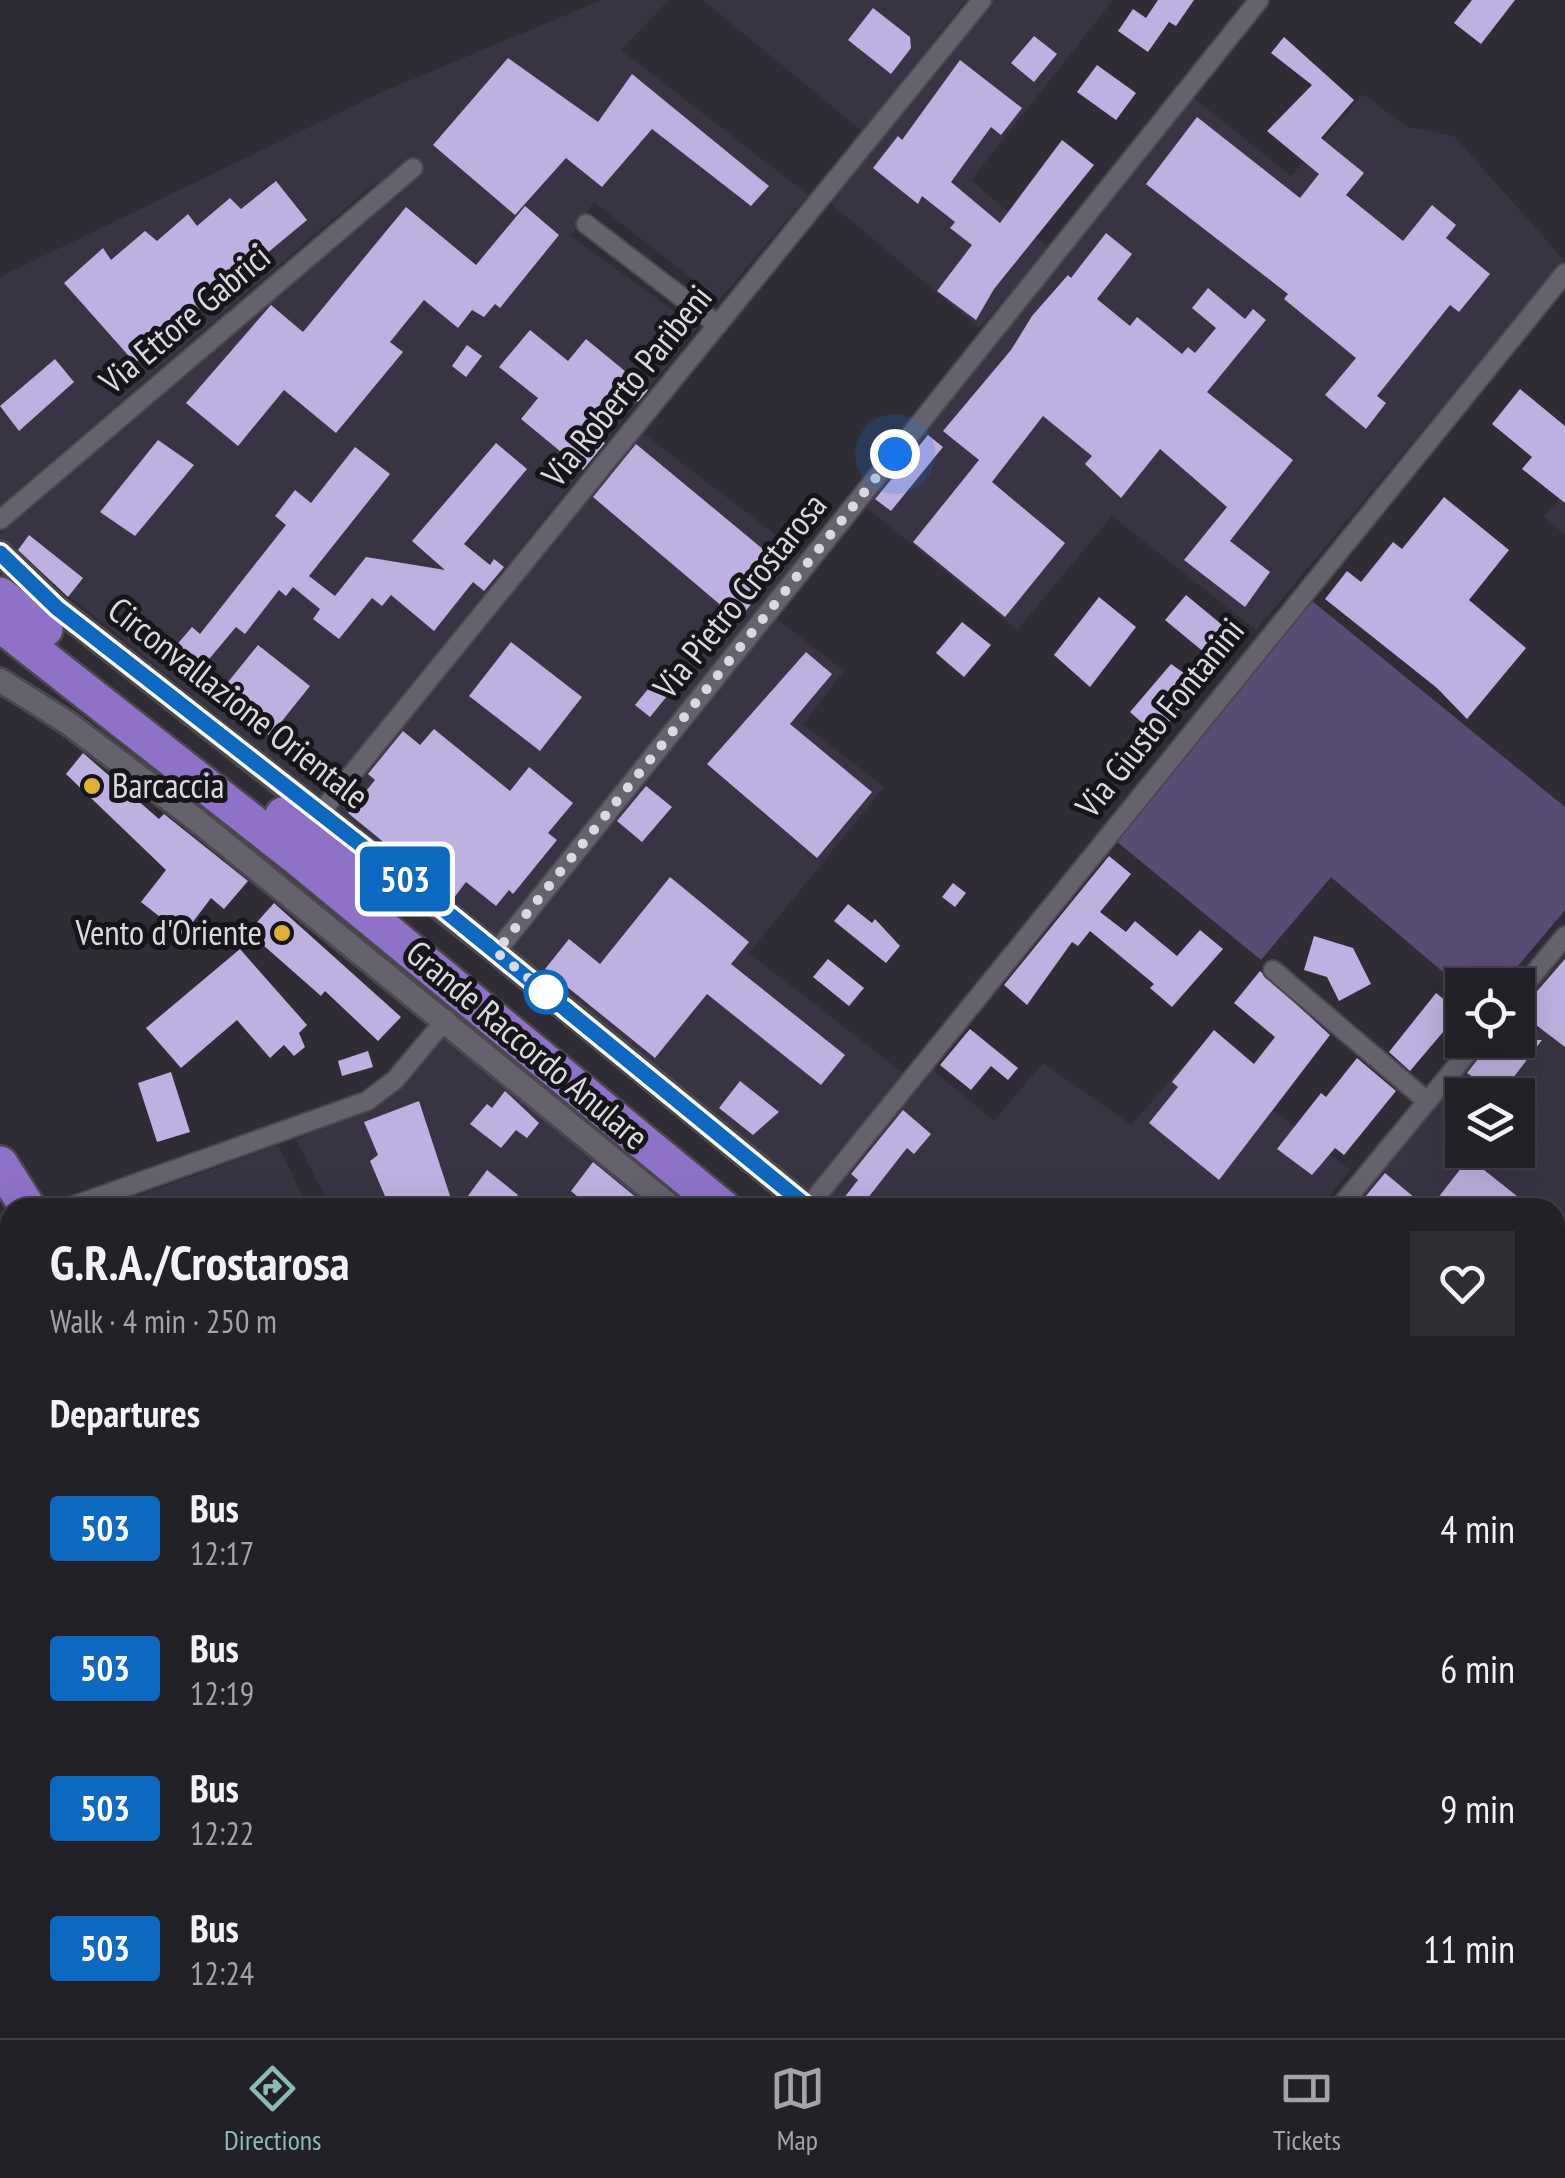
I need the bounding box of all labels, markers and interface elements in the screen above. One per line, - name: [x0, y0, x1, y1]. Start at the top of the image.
- street label: Via Ettore Gabrici: [89, 233, 279, 404]
- street label: Via Roberto Paribeni: [530, 275, 722, 496]
- your location: [870, 429, 920, 479]
- street label: Via Pietro Crostarosa: [642, 483, 836, 708]
- street label: Circonvallazione Orientale: [99, 586, 378, 818]
- street label: Via Giusto Fontanini: [1064, 608, 1254, 827]
- place label: Barcaccia: [112, 762, 224, 808]
- marker: Barcaccia: [81, 775, 103, 797]
- line badge: 503: [348, 846, 462, 912]
- text: 503: [380, 856, 430, 902]
- place label: Vento d'Oriente: [74, 909, 262, 955]
- marker: Vento d'Oriente: [271, 922, 293, 944]
- street label: Grande Raccordo Anulare: [397, 929, 658, 1159]
- map controls: [1445, 968, 1535, 1168]
- button: locate: [1445, 968, 1535, 1058]
- unlabelled marker: [525, 971, 567, 1013]
- button: layers: [1445, 1078, 1535, 1168]
- text: G.R.A./Crostarosa: [50, 1231, 350, 1293]
- button: heart: [1410, 1231, 1515, 1336]
- text: Walk · 4 min · 250 m: [50, 1300, 277, 1342]
- text: Departures: [50, 1388, 200, 1437]
- text: Bus: [190, 1483, 239, 1532]
- text: 4 min: [1440, 1504, 1515, 1553]
- text: 503: [80, 1505, 130, 1551]
- text: 12:17: [190, 1532, 254, 1574]
- text: Bus: [190, 1623, 239, 1672]
- text: 6 min: [1440, 1644, 1515, 1693]
- text: 503: [80, 1645, 130, 1691]
- text: 12:19: [190, 1672, 254, 1714]
- text: Bus: [190, 1763, 239, 1812]
- text: 9 min: [1440, 1784, 1515, 1833]
- text: 503: [80, 1785, 130, 1831]
- text: 12:22: [190, 1812, 254, 1854]
- text: Bus: [190, 1903, 239, 1952]
- text: 11 min: [1423, 1924, 1515, 1973]
- text: 503: [80, 1925, 130, 1971]
- text: 12:24: [190, 1952, 254, 1994]
- tab: Directions: [224, 2061, 322, 2158]
- tab: Map: [770, 2061, 825, 2158]
- tab: Tickets: [1273, 2061, 1341, 2158]

